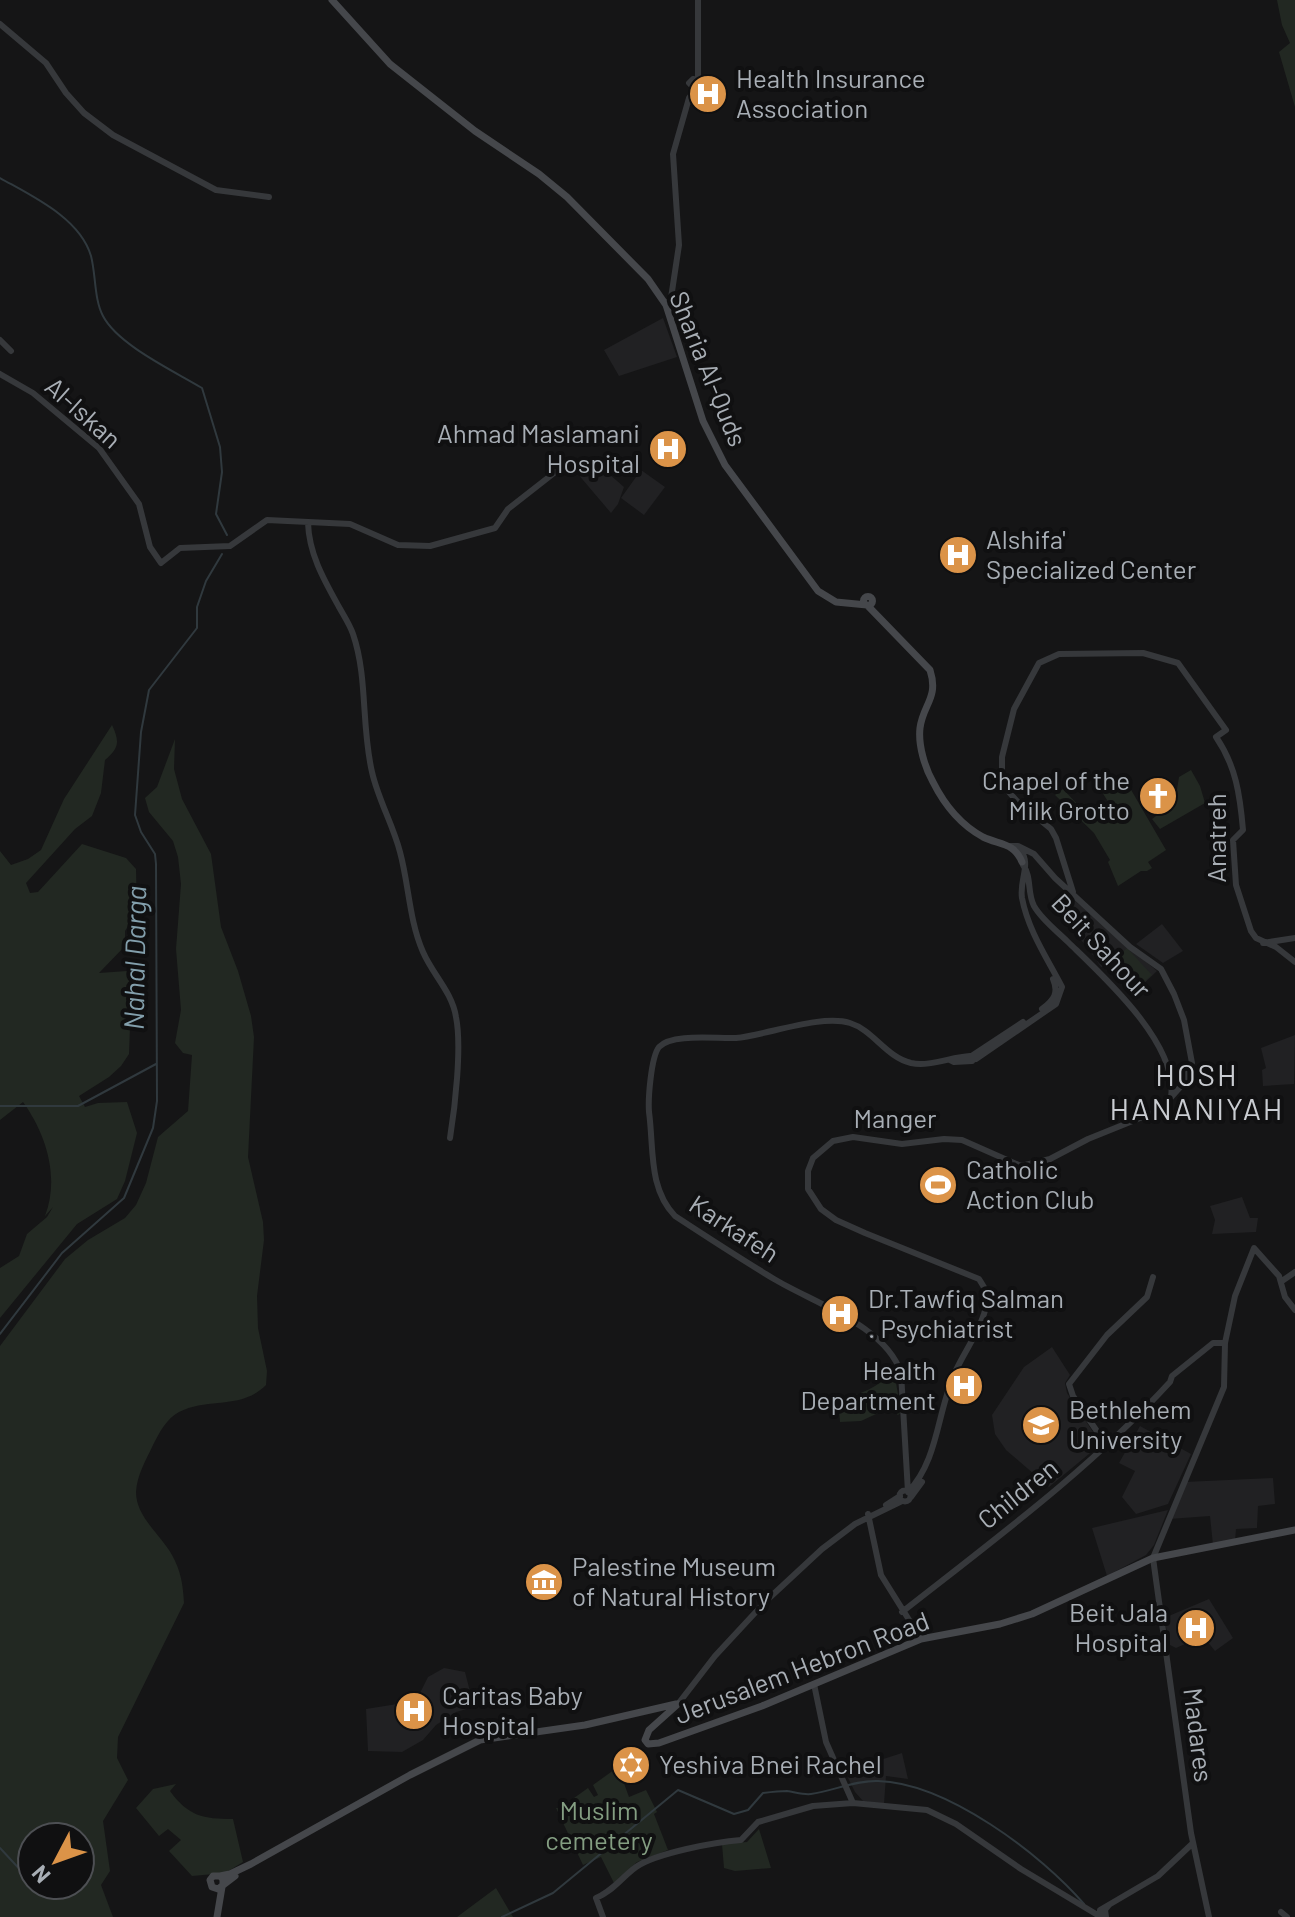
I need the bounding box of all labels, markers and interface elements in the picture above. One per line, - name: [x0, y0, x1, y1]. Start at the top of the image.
- place label: Health Insurance Association: [736, 62, 926, 123]
- hospital icon: Health Insurance Association: [687, 73, 729, 115]
- street label: Sharia Al-Quds: [664, 286, 755, 451]
- street label: Al-Iskan: [40, 370, 128, 454]
- place label: Ahmad Maslamani Hospital: [437, 417, 640, 478]
- hospital icon: Ahmad Maslamani Hospital: [647, 428, 689, 470]
- place label: Alshifa' Specialized Center: [986, 523, 1197, 584]
- hospital icon: Alshifa' Specialized Center: [937, 534, 979, 576]
- place label: Chapel of the Milk Grotto: [982, 764, 1130, 825]
- church icon: Chapel of the Milk Grotto: [1137, 775, 1179, 817]
- street label: Anatreh: [1200, 793, 1231, 883]
- water label: Nahal Darga: [116, 886, 152, 1030]
- street label: Beit Sahour: [1046, 886, 1159, 1004]
- district label: HOSH HANANIYAH: [1110, 1056, 1285, 1126]
- street label: Manger: [853, 1102, 937, 1133]
- place label: Catholic Action Club: [966, 1153, 1094, 1214]
- sports icon: Catholic Action Club: [917, 1164, 959, 1206]
- street label: Karkafeh: [684, 1187, 785, 1268]
- place label: Dr.Tawfiq Salman . Psychiatrist: [868, 1282, 1064, 1343]
- hospital icon: Dr.Tawfiq Salman . Psychiatrist: [819, 1293, 861, 1335]
- place label: Health Department: [800, 1354, 936, 1415]
- hospital icon: Health Department: [943, 1365, 985, 1407]
- place label: Bethlehem University: [1069, 1393, 1192, 1454]
- school or university icon: Bethlehem University: [1020, 1404, 1062, 1446]
- street label: Children: [971, 1451, 1063, 1534]
- place label: Palestine Museum of Natural History: [572, 1550, 776, 1611]
- museum icon: Palestine Museum of Natural History: [523, 1561, 565, 1603]
- place label: Beit Jala Hospital: [1069, 1596, 1168, 1657]
- street label: Jerusalem Hebron Road: [670, 1604, 933, 1729]
- hospital icon: Beit Jala Hospital: [1175, 1607, 1217, 1649]
- place label: Caritas Baby Hospital: [442, 1679, 583, 1740]
- street label: Madares: [1178, 1686, 1221, 1784]
- hospital icon: Caritas Baby Hospital: [393, 1690, 435, 1732]
- synagogue icon: Yeshiva Bnei Rachel: [610, 1744, 652, 1786]
- place label: Yeshiva Bnei Rachel: [659, 1748, 882, 1779]
- park label: Muslim cemetery: [545, 1794, 653, 1855]
- north arrow: [16, 1821, 96, 1901]
- text: N: [26, 1861, 55, 1889]

